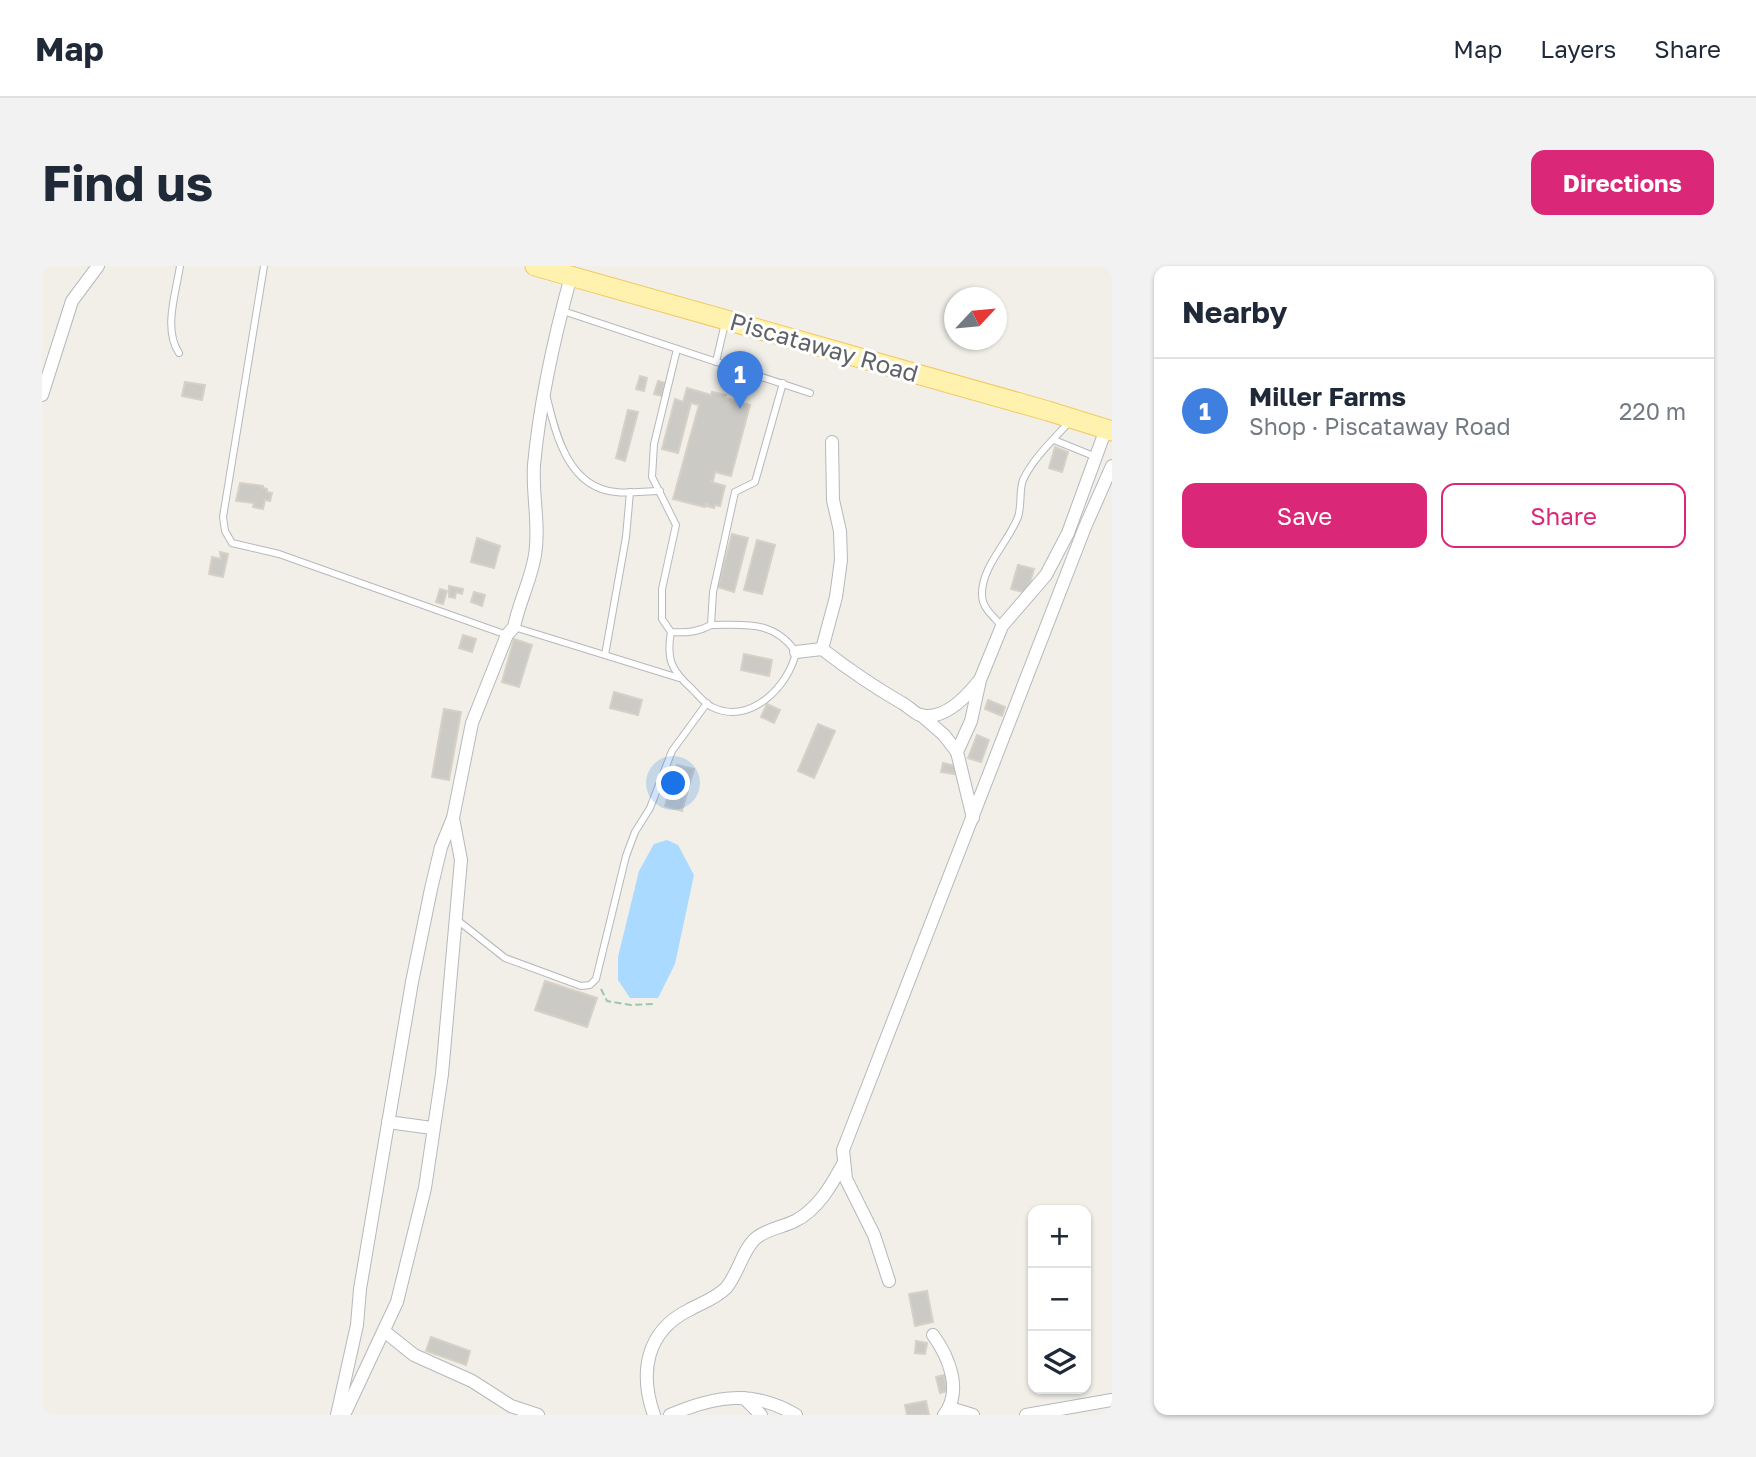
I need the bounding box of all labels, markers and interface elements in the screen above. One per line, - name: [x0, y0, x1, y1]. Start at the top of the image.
- text: Map: [35, 29, 104, 68]
- text: Map: [1453, 34, 1502, 63]
- text: Layers: [1540, 34, 1616, 63]
- text: Share: [1654, 34, 1721, 63]
- button: Directions: [1531, 150, 1714, 215]
- text: Find us: [42, 153, 213, 212]
- north arrow: [944, 287, 1007, 350]
- text: Nearby: [1182, 294, 1287, 330]
- street label: Piscataway Road: [727, 306, 922, 387]
- pin: 1: [717, 351, 763, 409]
- text: Miller Farms: [1249, 381, 1406, 412]
- text: 1: [1199, 397, 1211, 425]
- text: 220 m: [1619, 397, 1686, 425]
- text: Shop · Piscataway Road: [1249, 412, 1511, 440]
- button: Save: [1182, 483, 1427, 548]
- button: Share: [1441, 483, 1686, 548]
- your location: [656, 766, 690, 800]
- map controls: [1028, 1205, 1091, 1394]
- button: +: [1028, 1205, 1091, 1268]
- button: −: [1028, 1268, 1091, 1331]
- button: layers: [1028, 1331, 1091, 1394]

